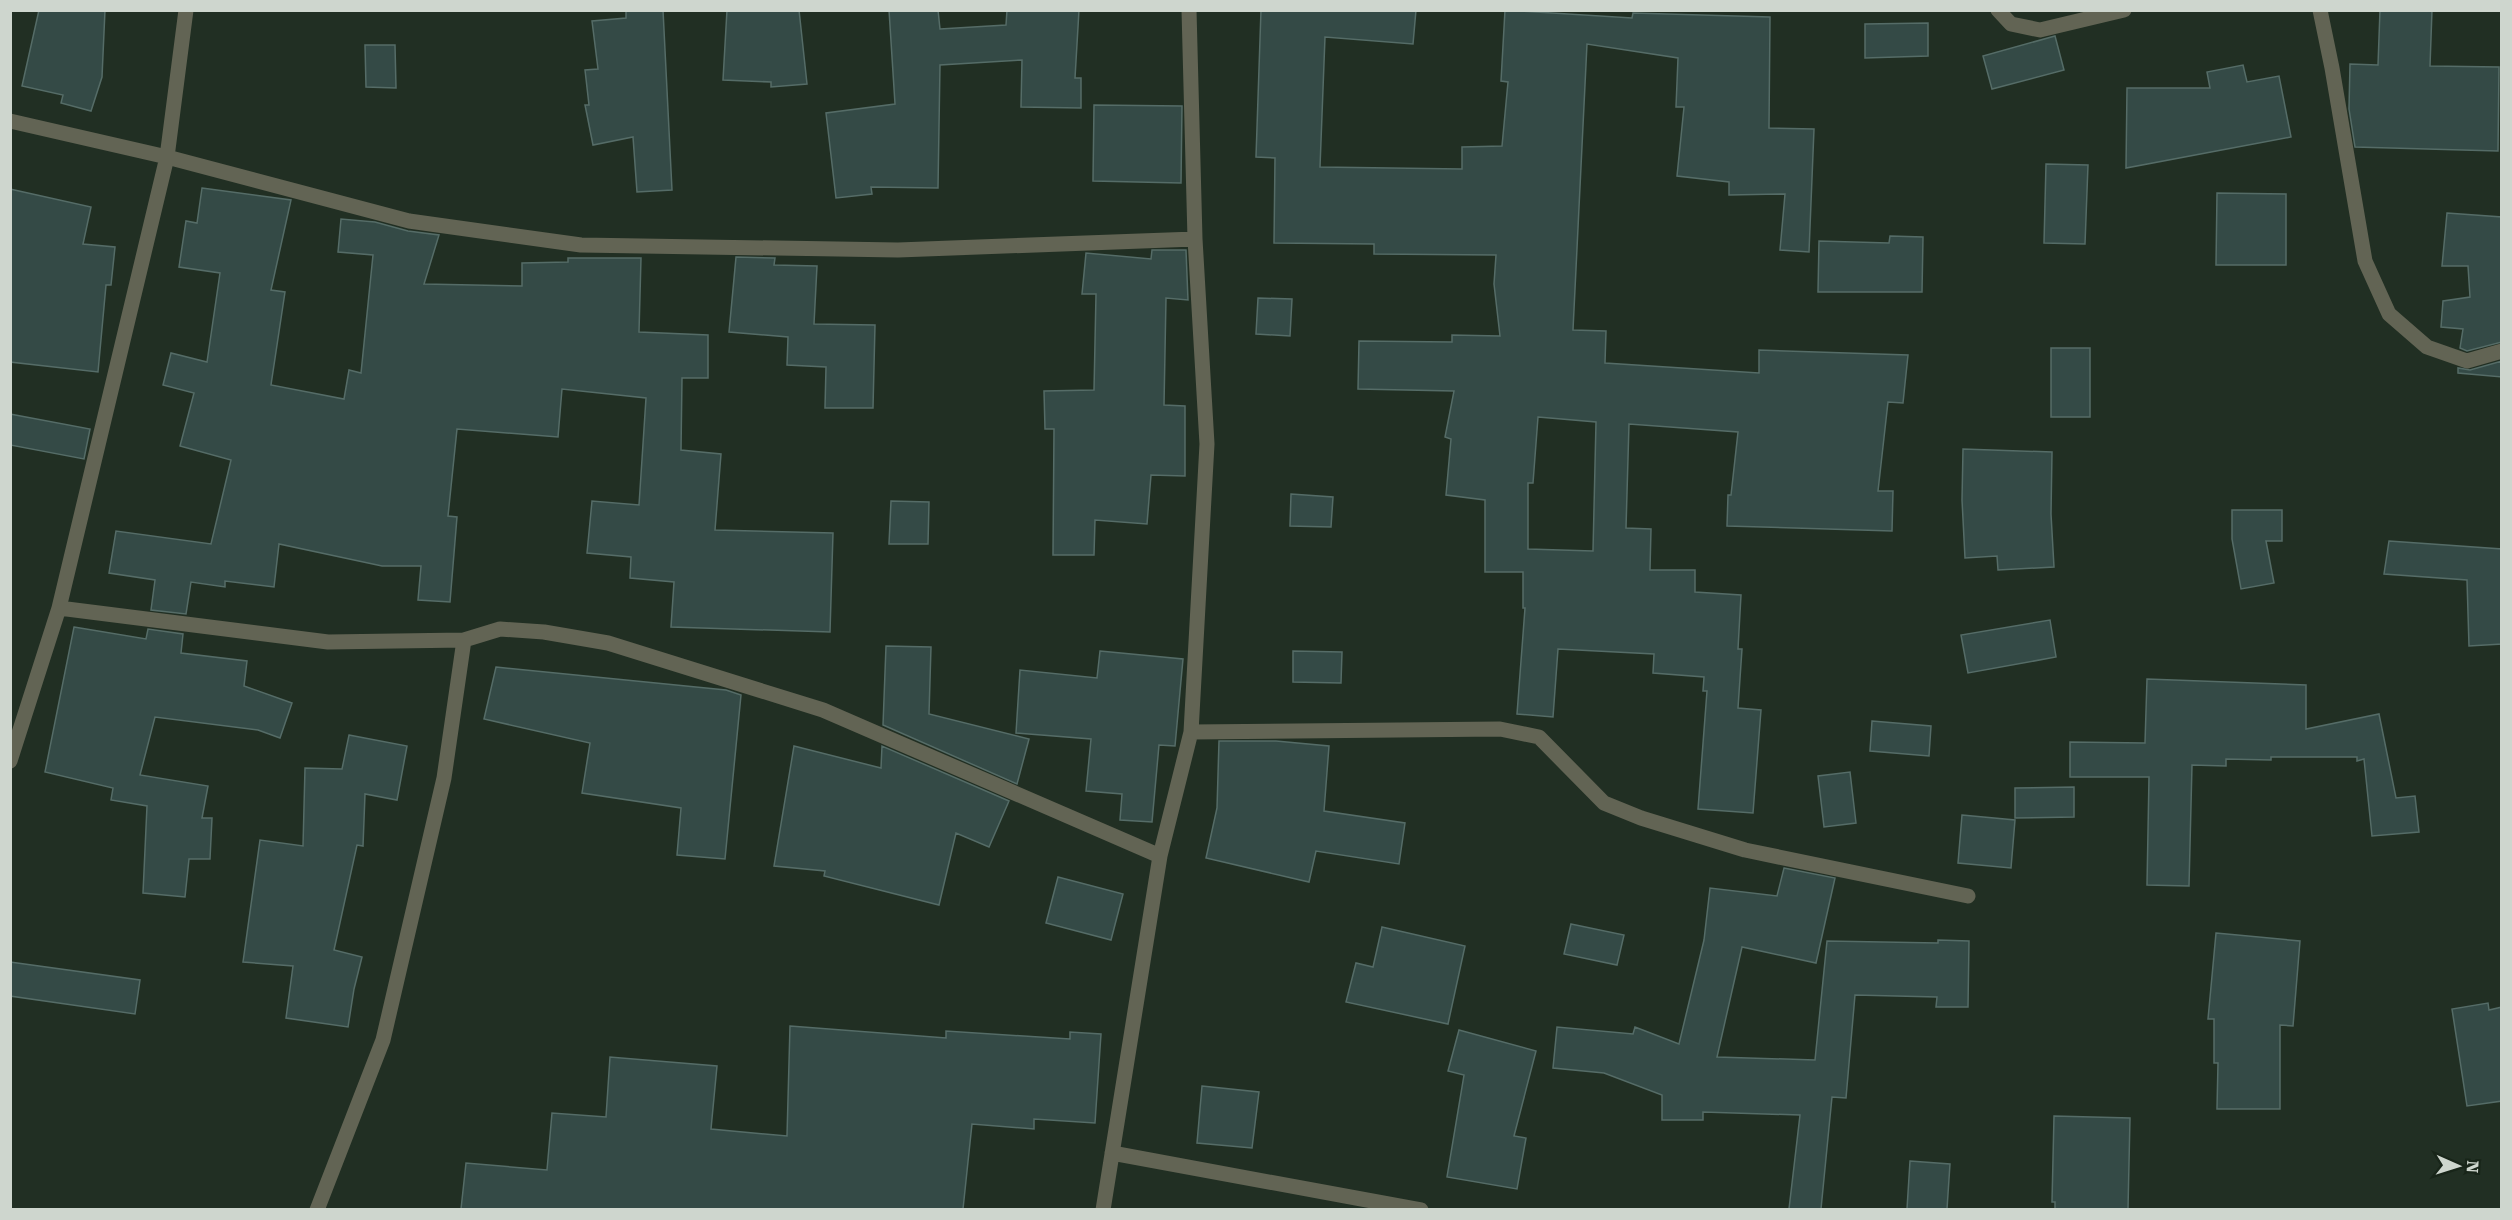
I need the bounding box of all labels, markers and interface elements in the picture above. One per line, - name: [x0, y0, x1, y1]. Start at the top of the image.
- north arrow: [2428, 1136, 2488, 1196]
- text: N: [2463, 1160, 2482, 1173]

